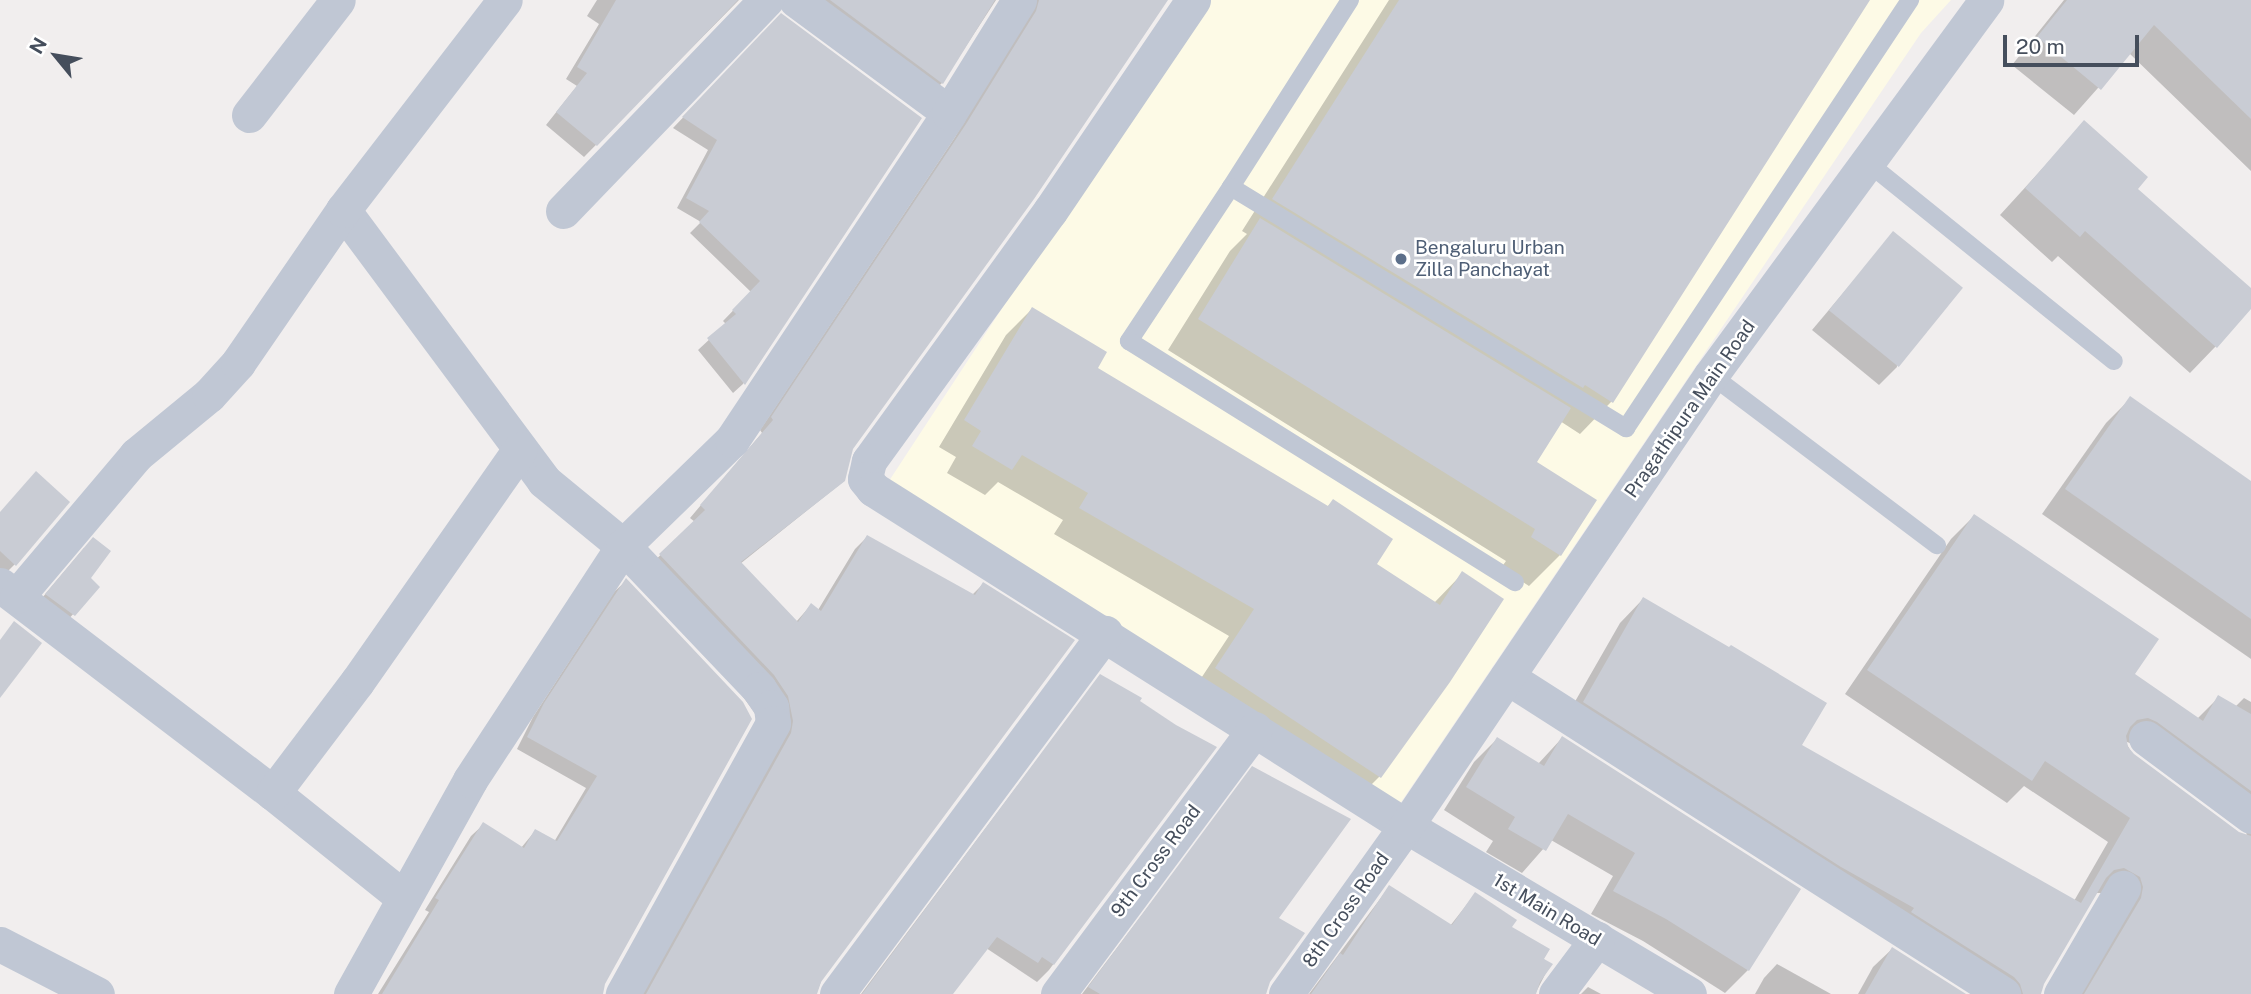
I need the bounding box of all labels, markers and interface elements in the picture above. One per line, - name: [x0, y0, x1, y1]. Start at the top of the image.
- north arrow: [21, 21, 91, 91]
- scale bar: [2006, 21, 2142, 65]
- text: N: [25, 34, 51, 57]
- text: 20 m: [2016, 34, 2065, 59]
- place label: Bengaluru Urban Zilla Panchayat: [1415, 237, 1565, 281]
- marker: Bengaluru Urban Zilla Panchayat: [1393, 251, 1409, 267]
- street label: Pragathipura Main Road: [1620, 316, 1760, 502]
- street label: 9th Cross Road: [1106, 800, 1206, 922]
- street label: 8th Cross Road: [1298, 848, 1394, 972]
- street label: 1st Main Road: [1489, 869, 1605, 951]

